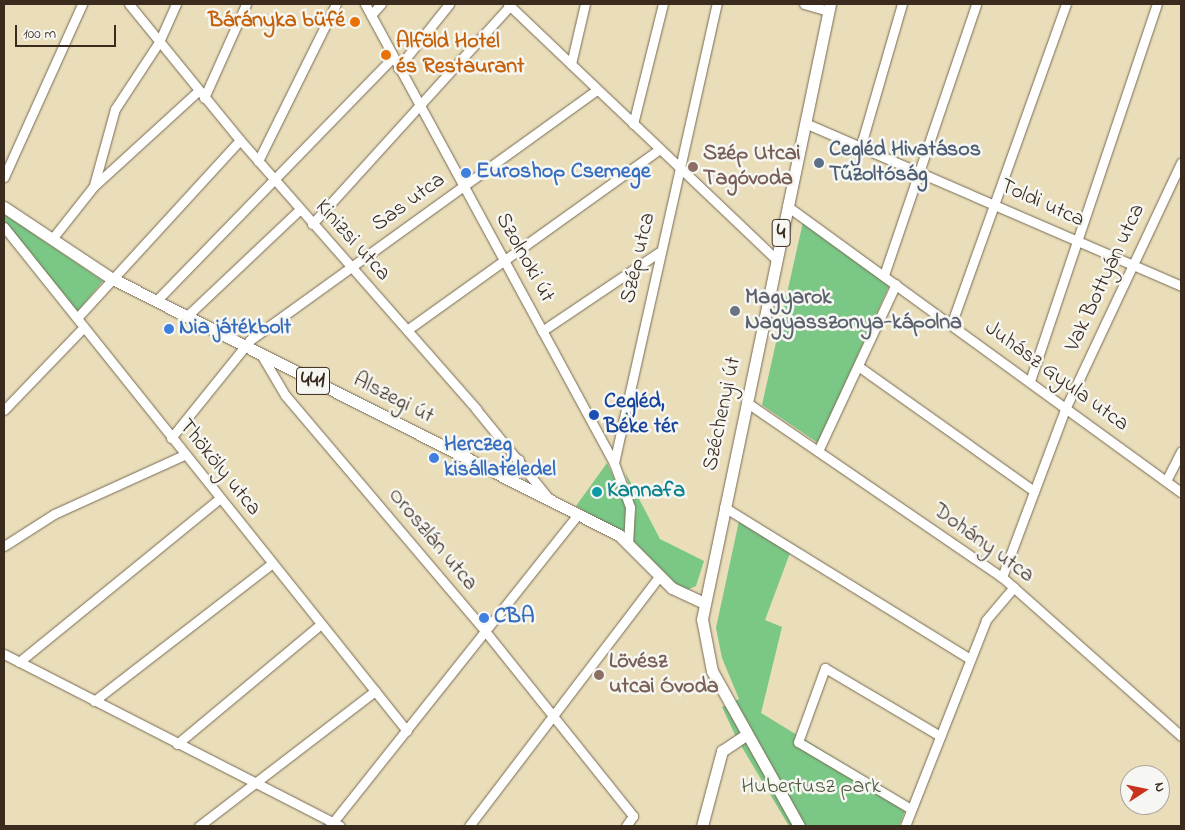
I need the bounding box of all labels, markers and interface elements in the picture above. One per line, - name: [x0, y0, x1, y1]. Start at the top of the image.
- place label: Bárányka büfé: [208, 9, 345, 35]
- scale bar: [18, 15, 119, 47]
- marker: Bárányka büfé: [349, 16, 361, 28]
- text: 100 m: [23, 23, 56, 45]
- place label: Alföld Hotel és Restaurant: [396, 29, 525, 80]
- marker: Alföld Hotel és Restaurant: [380, 49, 392, 61]
- place label: Cegléd Hivatásos Tűzoltóság: [829, 137, 981, 188]
- place label: Szép Utcai Tagóvoda: [703, 141, 801, 192]
- marker: Cegléd Hivatásos Tűzoltóság: [813, 157, 825, 169]
- place label: Euroshop Csemege: [476, 160, 650, 186]
- marker: Szép Utcai Tagóvoda: [687, 161, 699, 173]
- marker: Euroshop Csemege: [460, 167, 472, 179]
- street label: Sas utca: [367, 168, 451, 238]
- street label: Toldi utca: [996, 174, 1088, 234]
- street label: Kinizsi utca: [308, 195, 396, 287]
- street label: Vak Bottyán utca: [1060, 200, 1152, 356]
- street label: Szolnoki út: [489, 209, 559, 307]
- street label: Szép utca: [616, 210, 662, 306]
- road number: 4: [771, 214, 791, 252]
- place label: Magyarok Nagyasszonya-kápolna: [745, 285, 962, 336]
- marker: Magyarok Nagyasszonya-kápolna: [729, 305, 741, 317]
- place label: Nia játékbolt: [179, 316, 291, 342]
- street label: Juhász Gyula utca: [979, 316, 1133, 438]
- marker: Nia játékbolt: [163, 323, 175, 335]
- street label: Széchenyi út: [698, 355, 748, 473]
- road number: 441: [296, 362, 330, 400]
- street label: Alszegi út: [348, 368, 438, 430]
- place label: Cegléd, Béke tér: [604, 389, 678, 441]
- marker: Cegléd, Béke tér: [588, 409, 600, 421]
- street label: Thököly utca: [172, 414, 266, 522]
- place label: Herczeg kisállateledel: [444, 432, 556, 484]
- marker: Herczeg kisállateledel: [428, 452, 440, 464]
- place label: Kannafa: [607, 479, 685, 505]
- street label: Oroszlán utca: [381, 483, 483, 597]
- marker: Kannafa: [591, 486, 603, 498]
- street label: Dohány utca: [927, 498, 1039, 590]
- place label: CBA: [494, 605, 534, 631]
- marker: CBA: [478, 612, 490, 624]
- place label: Lövész utcai Óvoda: [609, 649, 719, 700]
- marker: Lövész utcai Óvoda: [593, 669, 605, 681]
- north arrow: [1120, 765, 1170, 815]
- park label: Hubertusz park: [741, 775, 881, 801]
- text: N: [1148, 781, 1170, 794]

